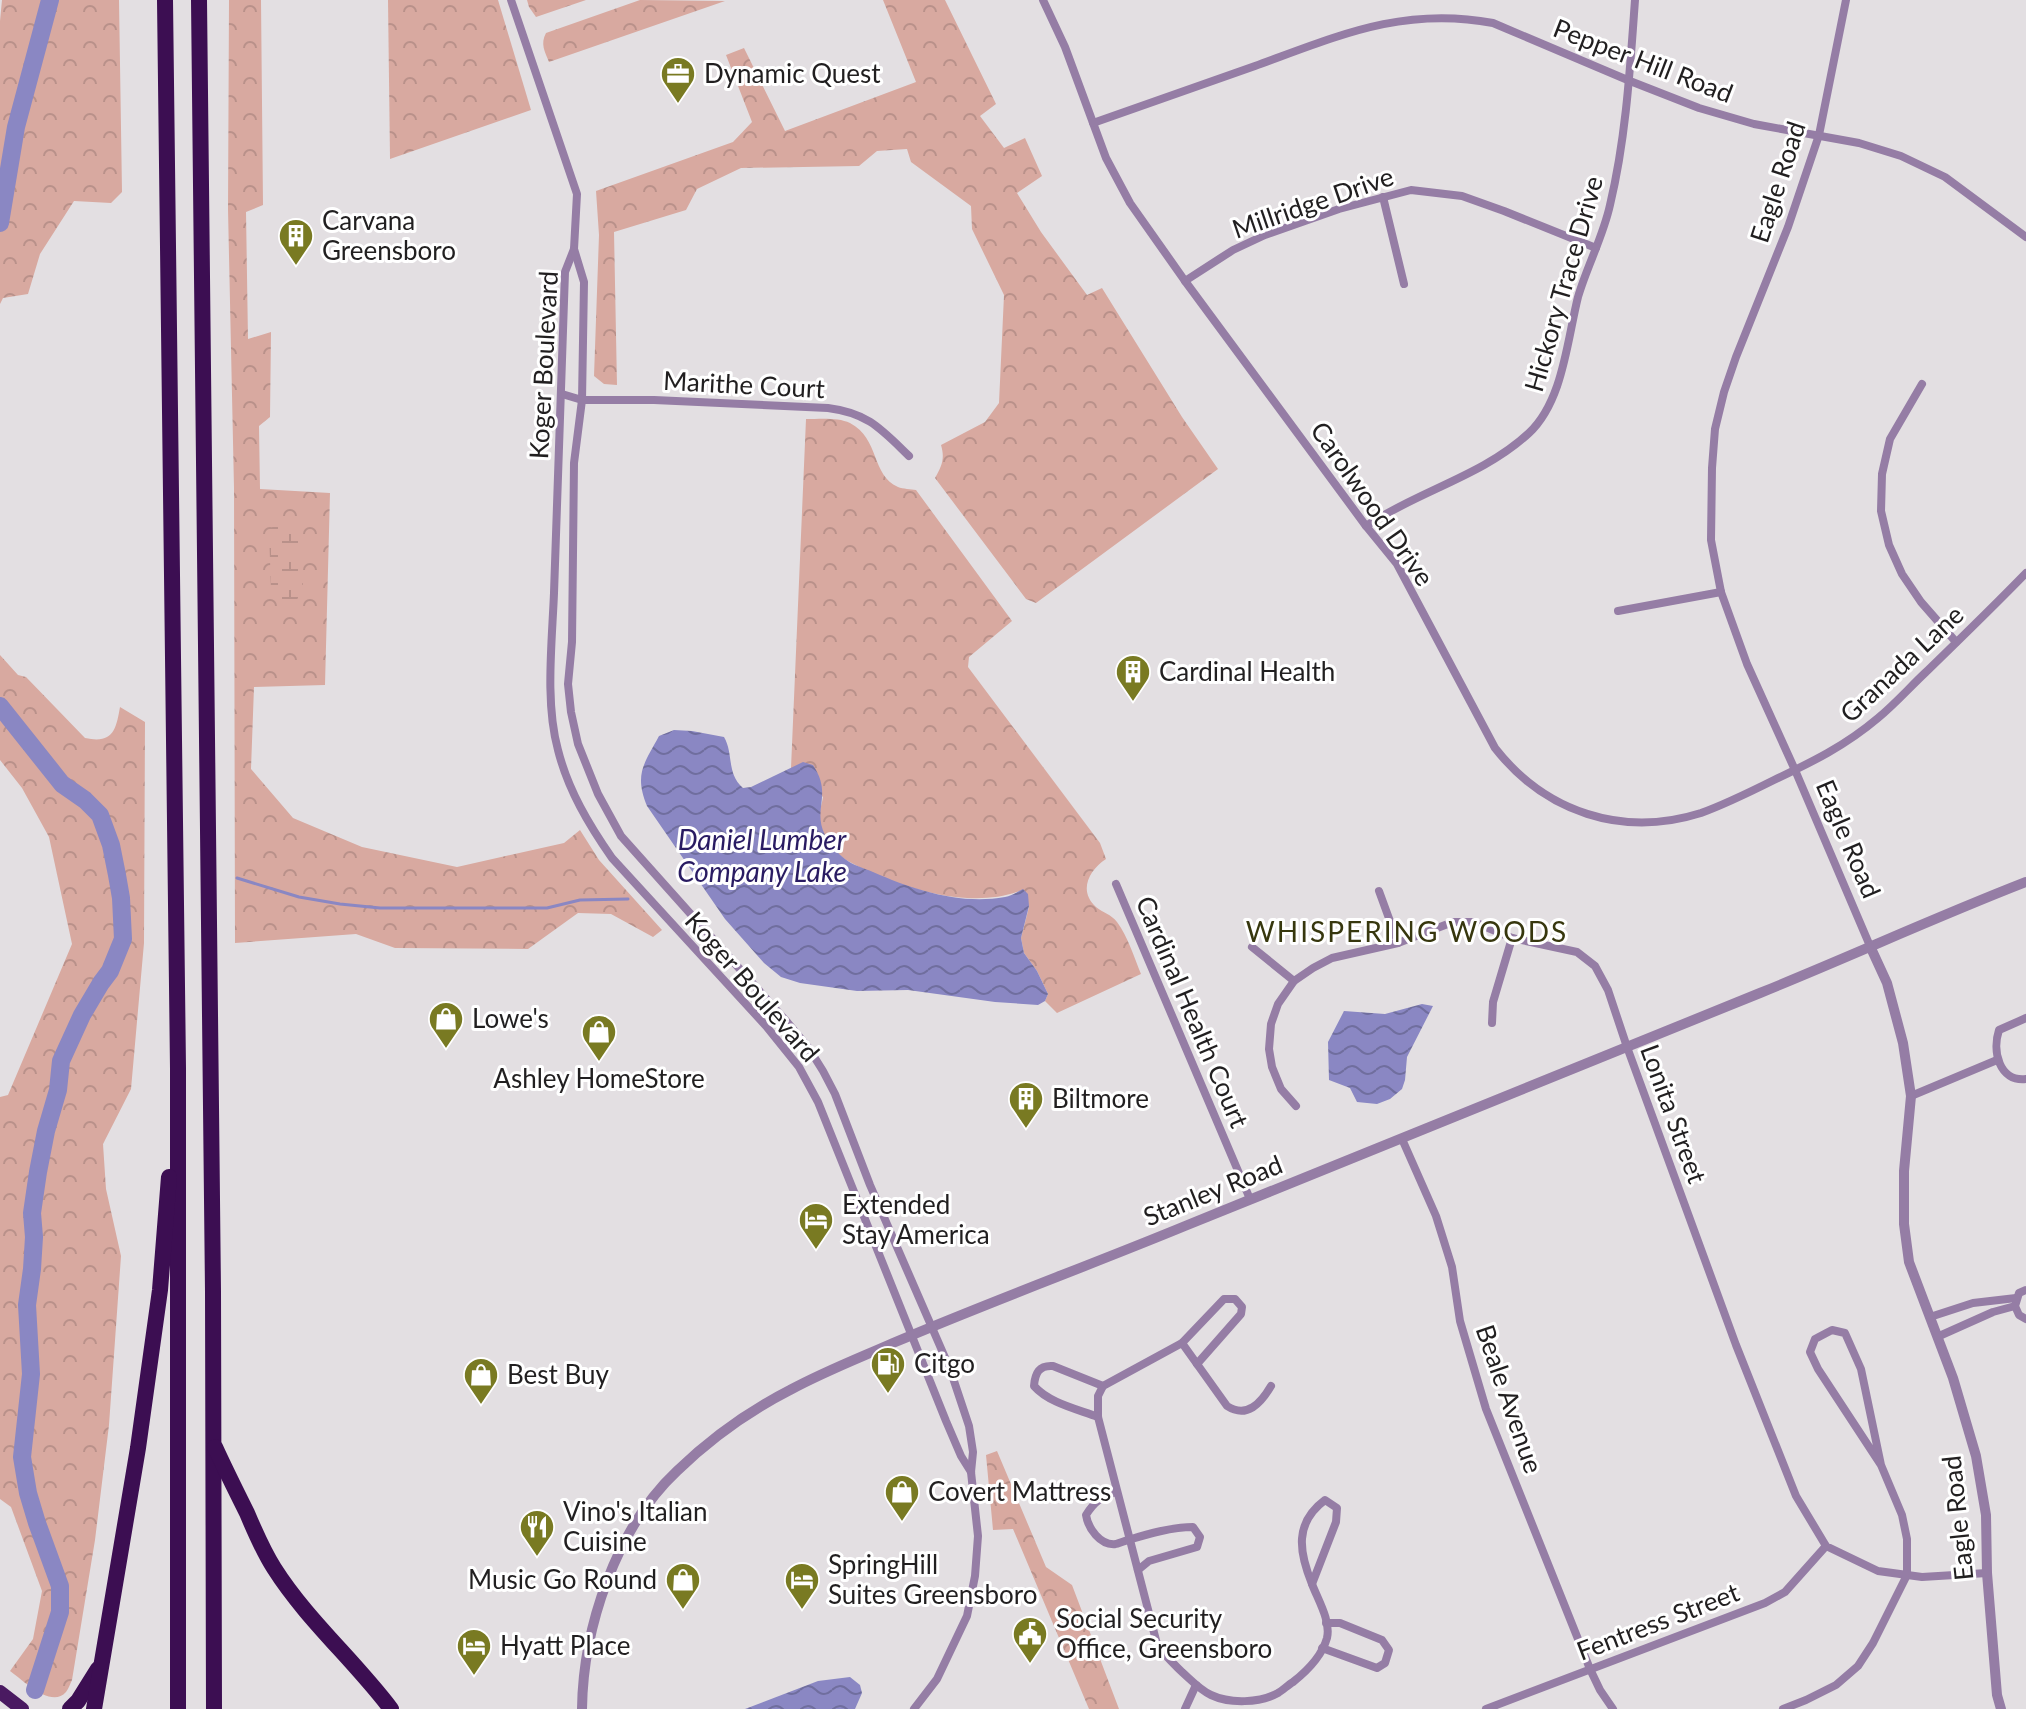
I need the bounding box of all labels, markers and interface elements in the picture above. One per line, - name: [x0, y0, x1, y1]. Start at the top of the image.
- street label: Pepper Hill Road: [1549, 11, 1738, 109]
- office icon: Dynamic Quest: [659, 55, 697, 105]
- place label: Dynamic Quest: [704, 57, 881, 89]
- street label: Eagle Road: [1742, 117, 1812, 246]
- street label: Millridge Drive: [1228, 160, 1397, 245]
- street label: Hickory Trace Drive: [1517, 172, 1609, 395]
- place label: Carvana Greensboro: [322, 204, 456, 266]
- building icon: Carvana Greensboro: [277, 217, 315, 267]
- street label: Koger Boulevard: [522, 270, 564, 460]
- street label: Marithe Court: [662, 364, 826, 404]
- street label: Carolwood Drive: [1304, 415, 1441, 592]
- street label: Granada Lane: [1833, 598, 1970, 729]
- building icon: Cardinal Health: [1114, 653, 1152, 703]
- place label: Cardinal Health: [1159, 655, 1335, 687]
- street label: Eagle Road: [1810, 775, 1888, 903]
- water label: Daniel Lumber Company Lake: [677, 822, 847, 888]
- street label: Cardinal Health Court: [1130, 891, 1256, 1133]
- street label: Koger Boulevard: [679, 905, 827, 1068]
- district label: WHISPERING WOODS: [1246, 914, 1568, 948]
- shop icon: Lowe's: [427, 1000, 465, 1050]
- place label: Lowe's: [472, 1002, 549, 1034]
- shop icon: Ashley HomeStore: [580, 1013, 618, 1063]
- street label: Lonita Street: [1634, 1040, 1714, 1188]
- place label: Ashley HomeStore: [493, 1062, 705, 1094]
- building icon: Biltmore: [1007, 1080, 1045, 1130]
- place label: Biltmore: [1052, 1082, 1149, 1114]
- street label: Stanley Road: [1139, 1148, 1287, 1232]
- place label: Extended Stay America: [842, 1188, 990, 1250]
- hotel icon: Extended Stay America: [797, 1201, 835, 1251]
- street label: Beale Avenue: [1470, 1320, 1550, 1477]
- fuel station icon: Citgo: [869, 1345, 907, 1395]
- place label: Citgo: [914, 1347, 975, 1379]
- shop icon: Best Buy: [462, 1356, 500, 1406]
- place label: Best Buy: [507, 1358, 610, 1390]
- street label: Eagle Road: [1935, 1454, 1979, 1582]
- shop icon: Covert Mattress: [883, 1473, 921, 1523]
- place label: Covert Mattress: [928, 1475, 1111, 1507]
- place label: Vino's Italian Cuisine: [563, 1495, 708, 1557]
- restaurant icon: Vino's Italian Cuisine: [518, 1508, 556, 1558]
- place label: SpringHill Suites Greensboro: [828, 1548, 1037, 1610]
- shop icon: Music Go Round: [664, 1561, 702, 1611]
- hotel icon: SpringHill Suites Greensboro: [783, 1561, 821, 1611]
- place label: Music Go Round: [468, 1563, 657, 1595]
- street label: Fentress Street: [1572, 1575, 1744, 1667]
- place label: Social Security Office, Greensboro: [1056, 1602, 1272, 1664]
- public building icon: Social Security Office, Greensboro: [1011, 1615, 1049, 1665]
- hotel icon: Hyatt Place: [455, 1627, 493, 1677]
- place label: Hyatt Place: [500, 1629, 630, 1661]

